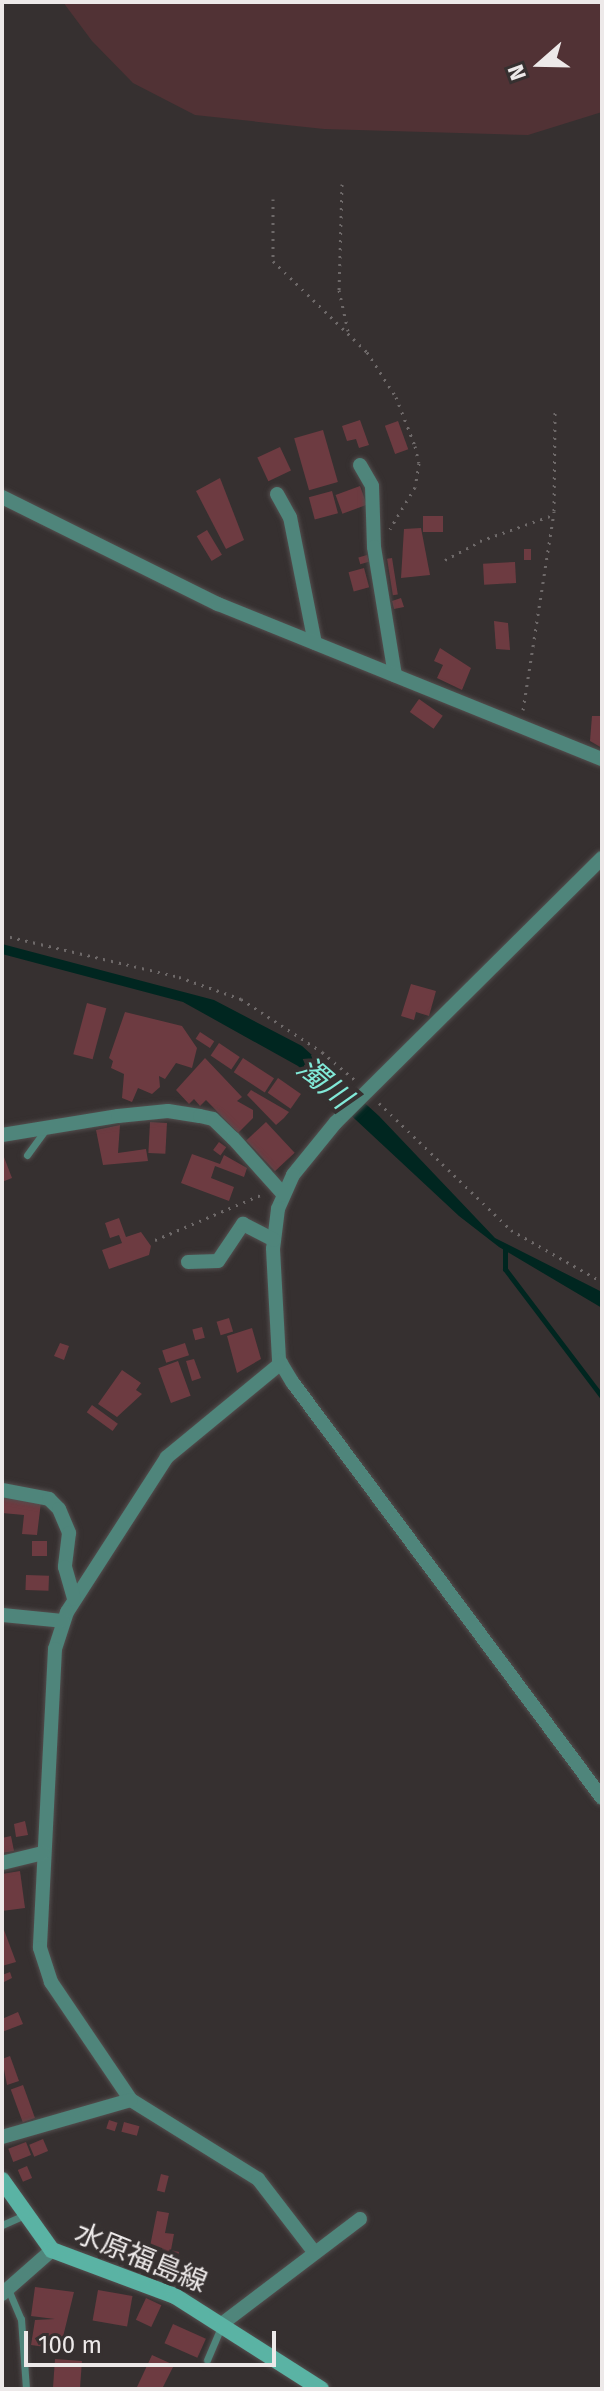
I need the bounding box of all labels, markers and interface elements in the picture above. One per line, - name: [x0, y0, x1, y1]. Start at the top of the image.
- north arrow: [500, 24, 580, 104]
- text: N: [502, 61, 532, 84]
- water label: 濁川: [290, 1050, 358, 1116]
- street label: 水原福島線: [70, 2216, 212, 2300]
- scale bar: [28, 2315, 280, 2365]
- text: 100 m: [38, 2331, 102, 2359]

